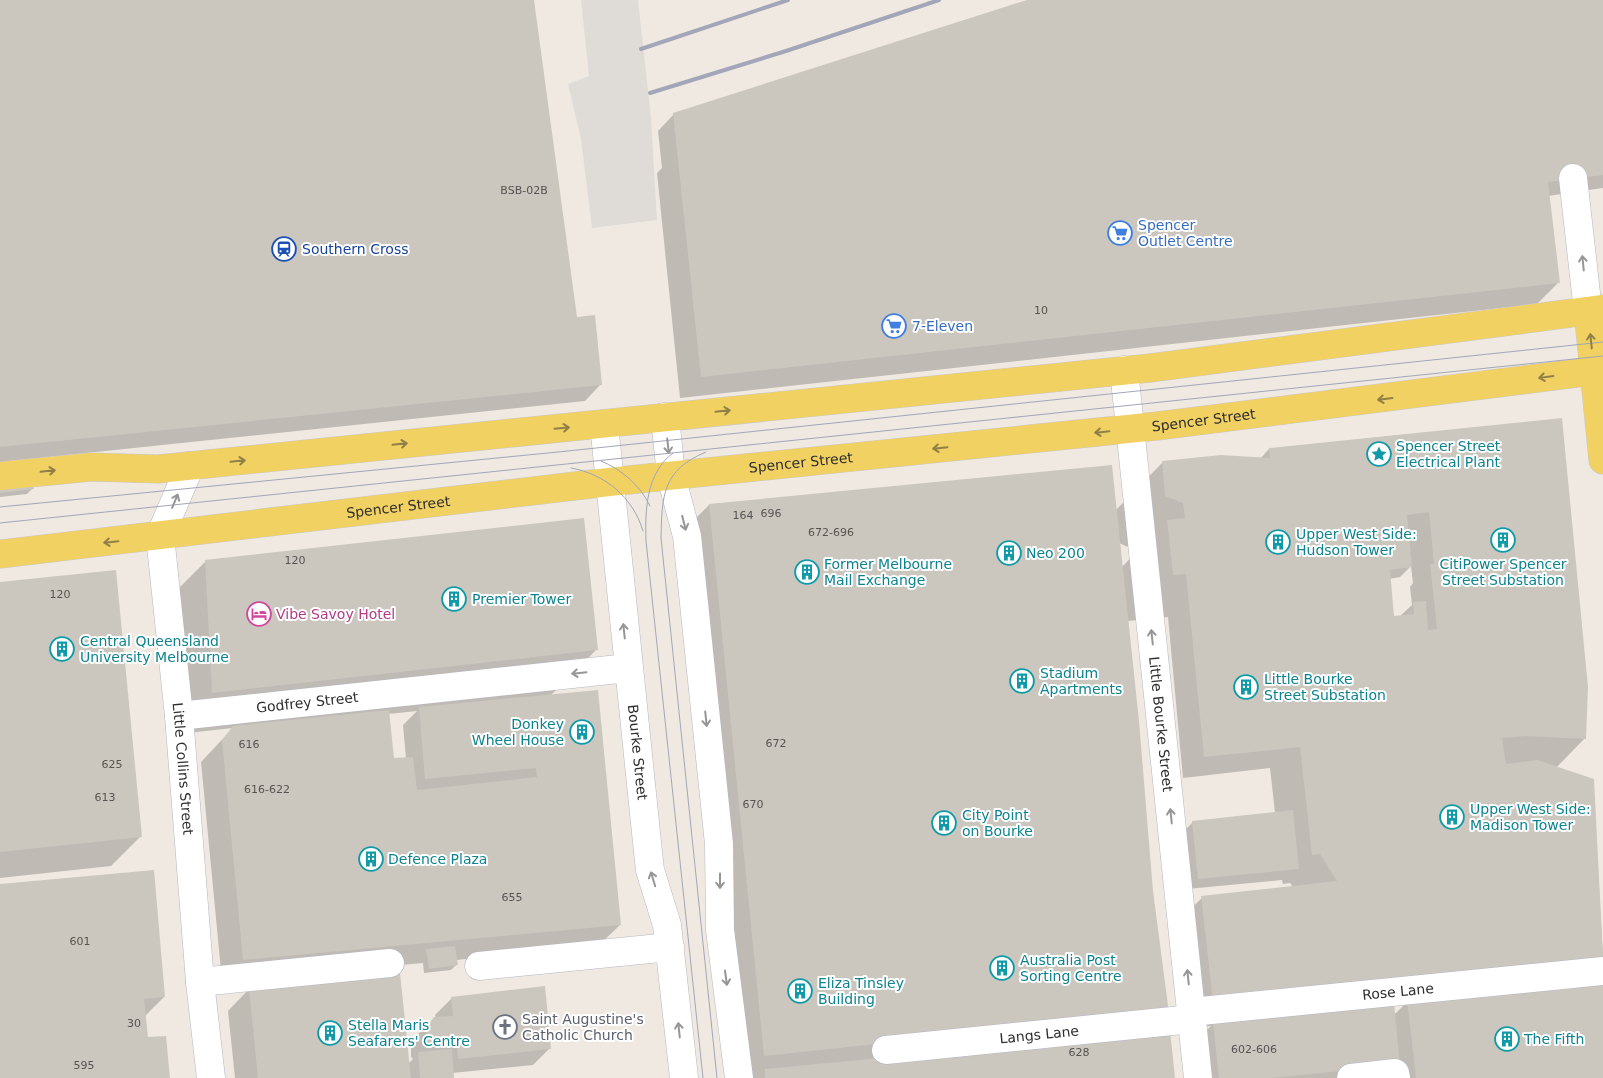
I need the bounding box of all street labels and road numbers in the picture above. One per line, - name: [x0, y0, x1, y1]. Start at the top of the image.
- street label: Spencer Street: [1151, 406, 1257, 434]
- street label: Spencer Street: [748, 449, 854, 476]
- street label: Spencer Street: [345, 493, 452, 521]
- street label: Little Bourke Street: [1146, 656, 1176, 793]
- street label: Godfrey Street: [255, 689, 360, 716]
- street label: Little Collins Street: [170, 702, 196, 836]
- street label: Bourke Street: [625, 704, 651, 801]
- street label: Rose Lane: [1361, 980, 1435, 1003]
- street label: Langs Lane: [999, 1022, 1080, 1046]

